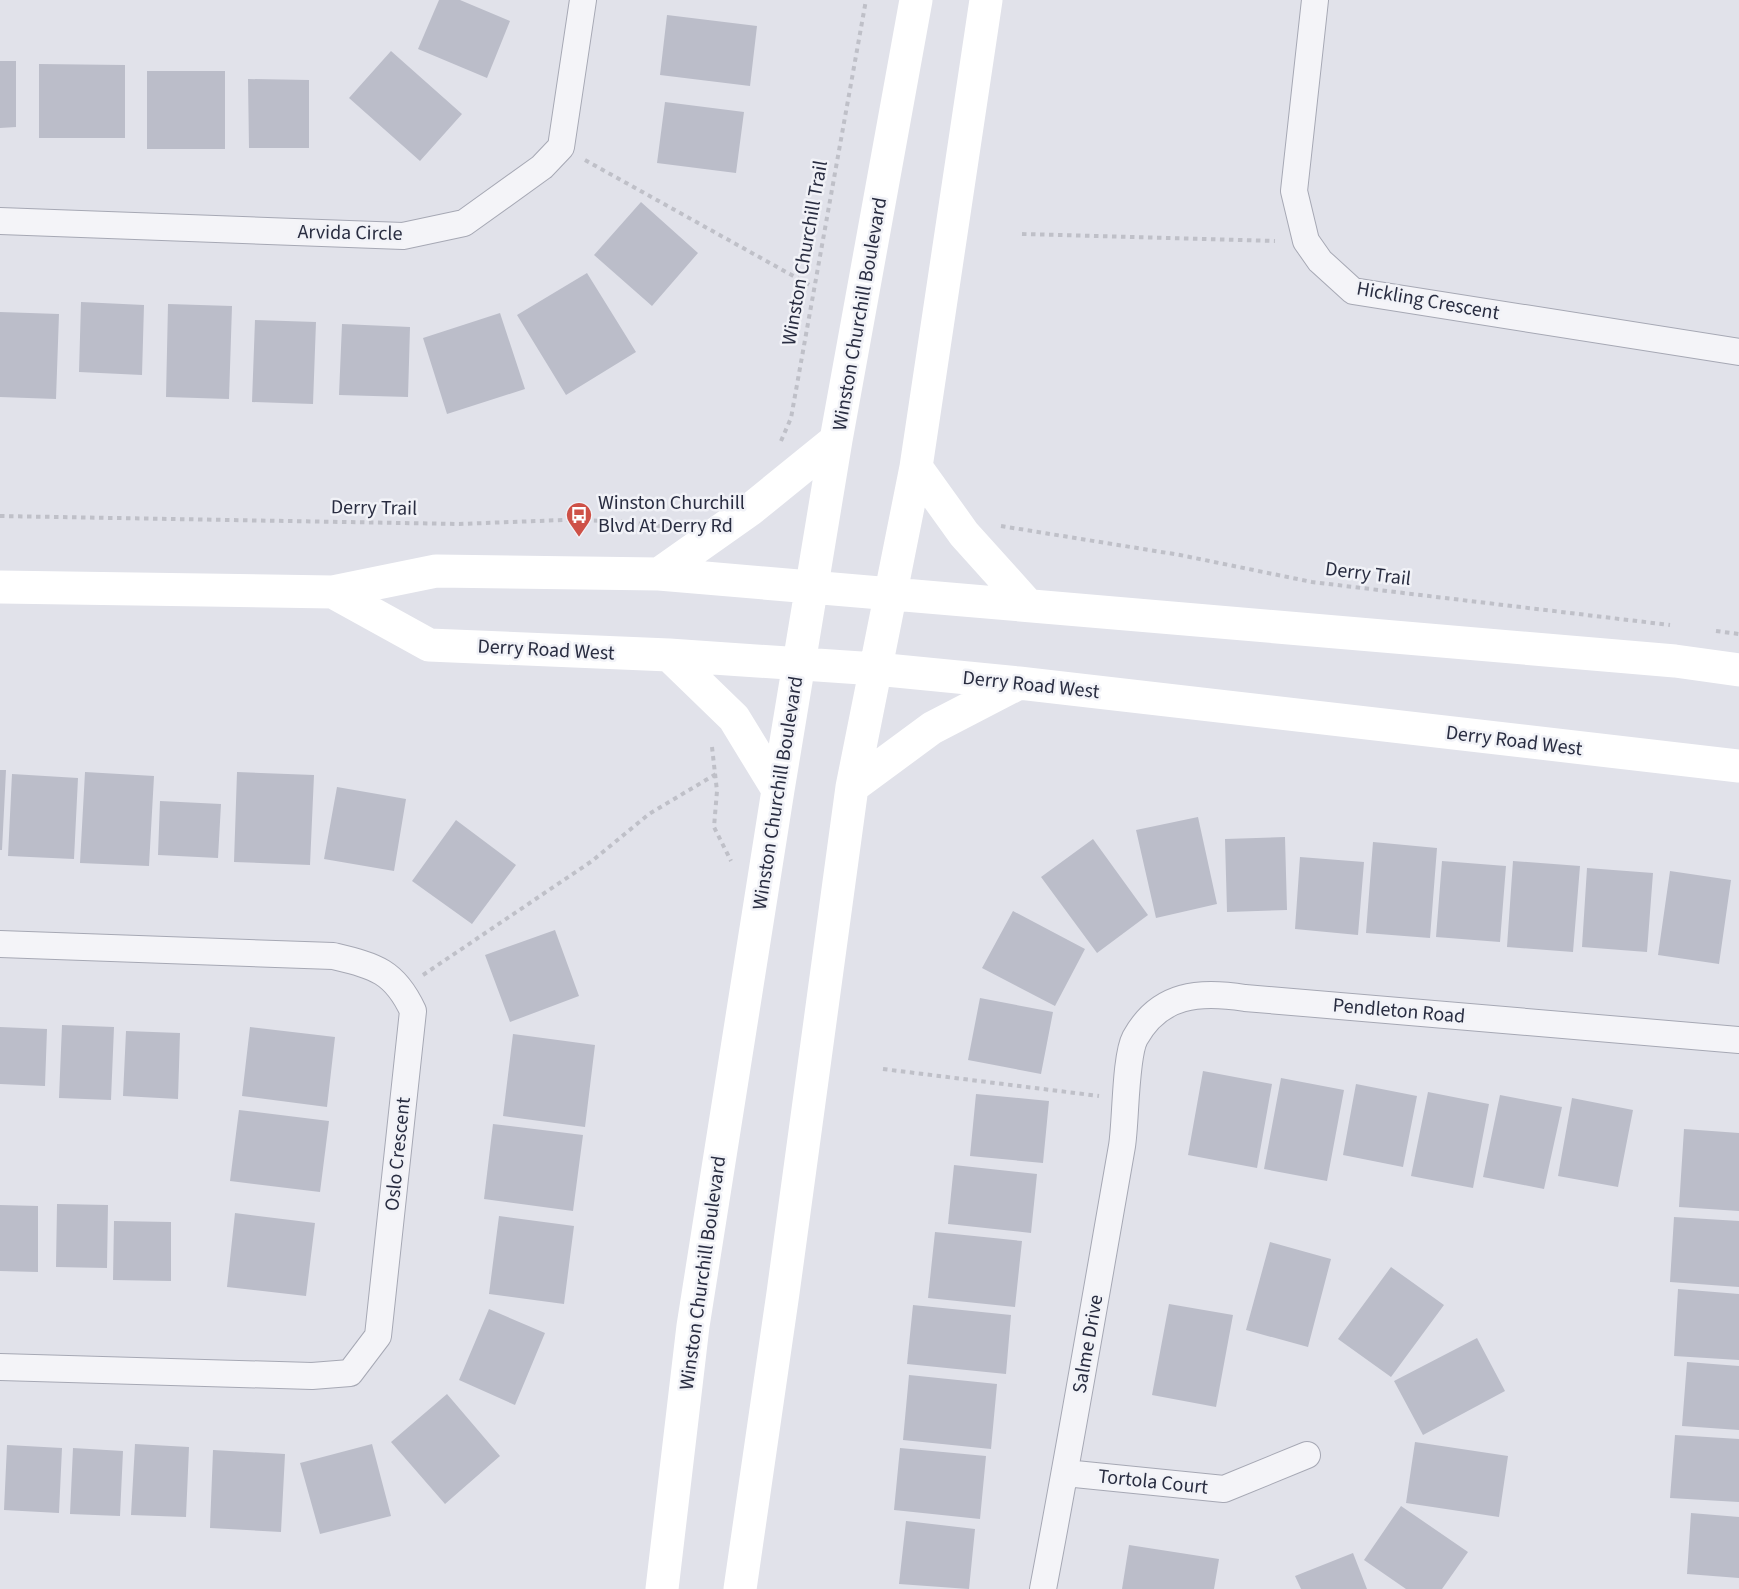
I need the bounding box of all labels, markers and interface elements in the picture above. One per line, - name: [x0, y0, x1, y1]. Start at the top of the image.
- street label: Winston Churchill Trail: [775, 158, 835, 348]
- street label: Winston Churchill Boulevard: [826, 195, 894, 433]
- street label: Arvida Circle: [297, 218, 403, 248]
- street label: Hickling Crescent: [1354, 275, 1502, 327]
- place label: Winston Churchill Blvd At Derry Rd: [598, 489, 745, 540]
- street label: Derry Trail: [331, 493, 417, 523]
- bus stop icon: Winston Churchill Blvd At Derry Rd: [564, 500, 594, 538]
- street label: Derry Trail: [1323, 555, 1413, 593]
- street label: Derry Road West: [477, 632, 616, 668]
- street label: Derry Road West: [961, 664, 1101, 706]
- street label: Winston Churchill Boulevard: [746, 674, 810, 912]
- street label: Derry Road West: [1444, 719, 1584, 763]
- street label: Pendleton Road: [1332, 991, 1466, 1031]
- street label: Oslo Crescent: [378, 1095, 418, 1212]
- street label: Winston Churchill Boulevard: [673, 1154, 733, 1392]
- street label: Salme Drive: [1066, 1292, 1110, 1396]
- street label: Tortola Court: [1097, 1462, 1210, 1502]

